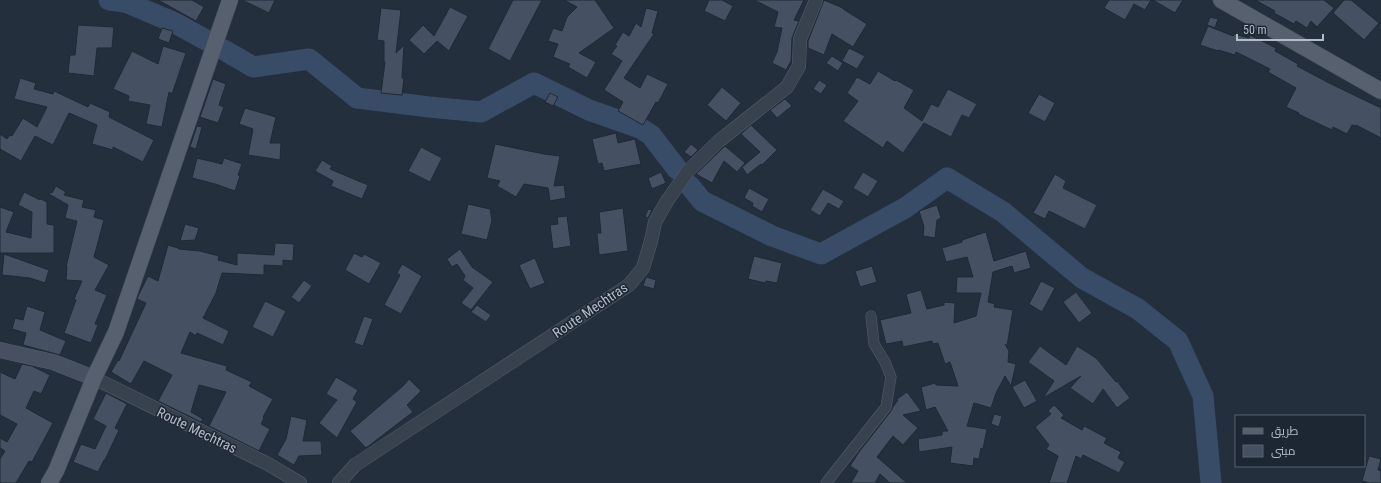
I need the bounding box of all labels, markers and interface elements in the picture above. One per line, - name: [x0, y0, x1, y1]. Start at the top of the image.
- scale bar: [1237, 16, 1323, 42]
- text: 50 m: [1243, 23, 1267, 37]
- street label: Route Mechtras: [550, 279, 630, 341]
- street label: Route Mechtras: [155, 404, 239, 456]
- legend: [1235, 415, 1365, 467]
- text: طريق: [1271, 424, 1299, 438]
- text: مبنى: [1271, 444, 1296, 458]

